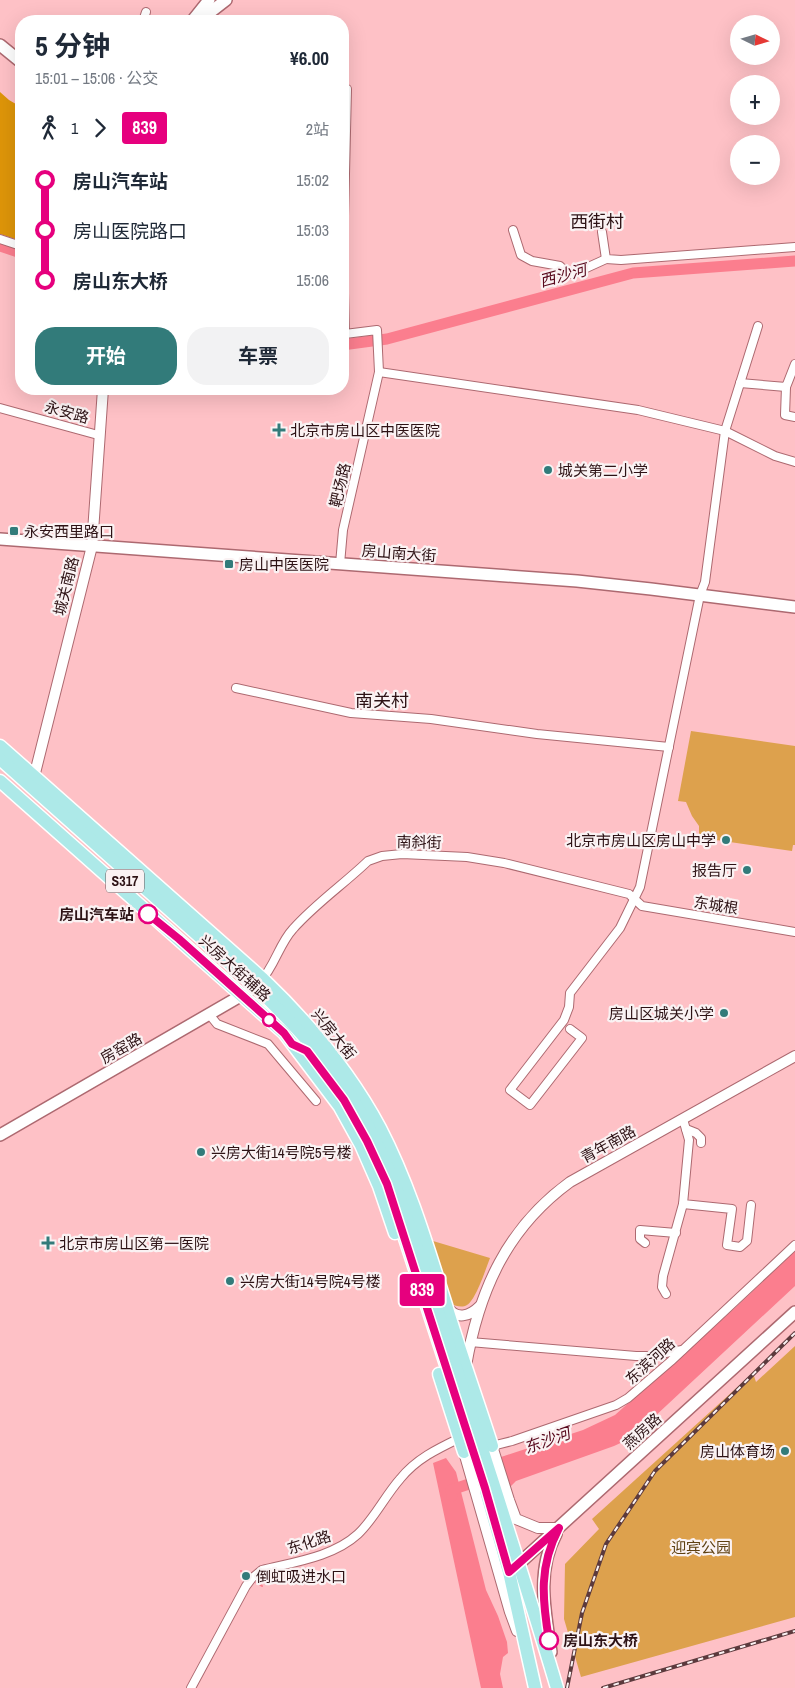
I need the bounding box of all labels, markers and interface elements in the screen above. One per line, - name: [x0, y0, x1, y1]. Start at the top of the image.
- north arrow: [730, 15, 780, 65]
- map controls: [730, 15, 780, 185]
- text: 5 分钟: [35, 27, 110, 65]
- text: ¥6.00: [290, 45, 329, 71]
- text: 15:01 – 15:06 · 公交: [35, 67, 158, 89]
- button: +: [730, 75, 780, 125]
- icon: walk: [35, 114, 63, 142]
- icon: forward: [86, 114, 114, 142]
- text: 839: [132, 115, 157, 140]
- text: 1: [71, 117, 78, 139]
- text: 2站: [306, 118, 329, 140]
- button: −: [730, 135, 780, 185]
- text: 房山汽车站: [73, 168, 168, 194]
- text: 15:02: [296, 169, 329, 191]
- district label: 西街村: [570, 209, 624, 234]
- text: 房山医院路口: [73, 218, 187, 244]
- text: 15:03: [296, 219, 329, 241]
- water label: 西沙河: [537, 257, 592, 292]
- text: 房山东大桥: [73, 268, 168, 294]
- text: 15:06: [296, 269, 329, 291]
- button: 开始: [35, 327, 177, 385]
- button: 车票: [187, 327, 329, 385]
- street label: 永安路: [42, 396, 92, 428]
- place label: 北京市房山区中医医院: [290, 420, 440, 441]
- marker: 北京市房山区中医医院: [272, 423, 286, 437]
- place label: 城关第二小学: [558, 460, 648, 481]
- street label: 靶场路: [325, 461, 355, 509]
- marker: 城关第二小学: [542, 464, 554, 476]
- place label: 永安西里路口: [24, 521, 114, 542]
- marker: 永安西里路口: [8, 525, 20, 537]
- street label: 房山南大街: [361, 540, 437, 566]
- street label: 城关南路: [49, 554, 83, 618]
- place label: 房山中医医院: [239, 554, 329, 575]
- marker: 房山中医医院: [223, 558, 235, 570]
- district label: 南关村: [355, 688, 409, 713]
- place label: 北京市房山区房山中学: [566, 830, 716, 851]
- street label: 南斜街: [396, 831, 442, 853]
- marker: 北京市房山区房山中学: [720, 834, 732, 846]
- place label: 报告厅: [692, 860, 737, 881]
- marker: 报告厅: [741, 864, 753, 876]
- road number: S317: [106, 869, 144, 892]
- street label: 东城根: [692, 891, 740, 919]
- place label: 房山汽车站: [59, 904, 134, 925]
- marker: 房山汽车站: [138, 904, 158, 924]
- street label: 兴房大街辅路: [195, 930, 275, 1006]
- place label: 房山区城关小学: [609, 1003, 714, 1024]
- street label: 兴房大街: [307, 1004, 361, 1064]
- marker: 房山区城关小学: [718, 1007, 730, 1019]
- unlabelled marker: [262, 1013, 276, 1027]
- street label: 房窑路: [96, 1028, 146, 1068]
- street label: 青年南路: [577, 1120, 639, 1168]
- place label: 兴房大街14号院5号楼: [211, 1142, 352, 1163]
- marker: 兴房大街14号院5号楼: [195, 1146, 207, 1158]
- place label: 北京市房山区第一医院: [59, 1233, 209, 1254]
- marker: 北京市房山区第一医院: [41, 1236, 55, 1250]
- place label: 兴房大街14号院4号楼: [240, 1271, 381, 1292]
- line badge: 839: [393, 1274, 451, 1306]
- marker: 兴房大街14号院4号楼: [224, 1275, 236, 1287]
- text: 839: [410, 1277, 434, 1302]
- street label: 东滨河路: [621, 1333, 679, 1389]
- street label: 燕房路: [618, 1408, 666, 1454]
- water label: 东沙河: [521, 1420, 576, 1459]
- place label: 房山体育场: [700, 1441, 775, 1462]
- marker: 房山体育场: [779, 1445, 791, 1457]
- street label: 东化路: [284, 1525, 334, 1559]
- park label: 迎宾公园: [671, 1537, 731, 1558]
- place label: 倒虹吸进水口: [256, 1566, 346, 1587]
- marker: 倒虹吸进水口: [240, 1570, 252, 1582]
- marker: 房山东大桥: [539, 1630, 559, 1650]
- place label: 房山东大桥: [563, 1630, 638, 1651]

